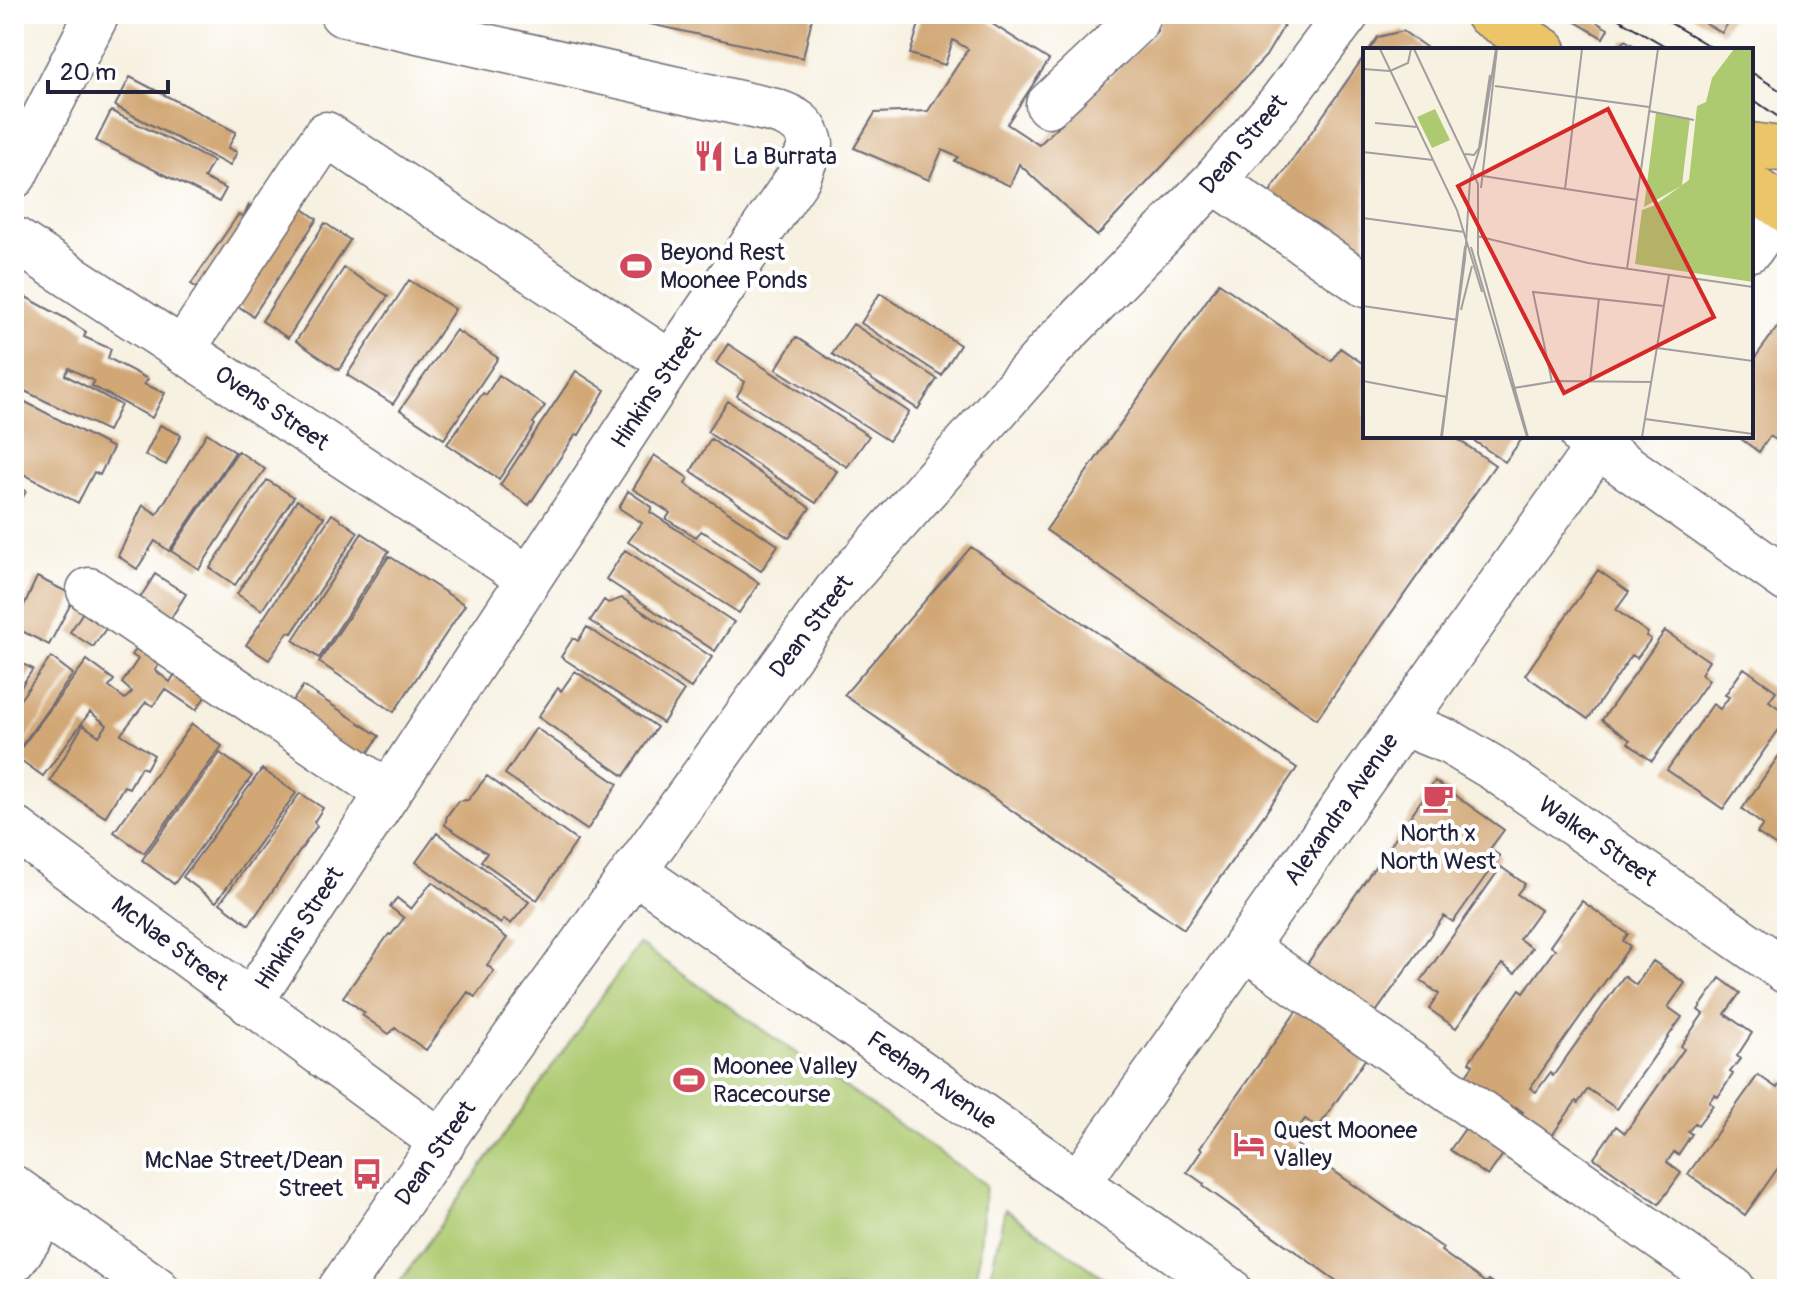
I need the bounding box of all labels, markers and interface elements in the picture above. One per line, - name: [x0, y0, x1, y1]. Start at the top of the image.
- scale bar: [48, 44, 168, 94]
- inset map: [1363, 48, 1753, 438]
- text: 20 m: [60, 58, 116, 87]
- street label: Dean Street: [1193, 88, 1294, 200]
- restaurant icon: La Burrata: [692, 139, 726, 173]
- place label: La Burrata: [733, 142, 837, 171]
- place label: Beyond Rest Moonee Ponds: [660, 238, 808, 295]
- sports icon: Beyond Rest Moonee Ponds: [619, 249, 653, 283]
- street label: Hinkins Street: [605, 320, 708, 454]
- street label: Ovens Street: [209, 360, 335, 457]
- street label: Dean Street: [763, 569, 860, 683]
- street label: Alexandra Avenue: [1278, 727, 1405, 891]
- cafe icon: North x North West: [1421, 781, 1455, 815]
- street label: Walker Street: [1533, 790, 1663, 893]
- place label: North x North West: [1380, 819, 1497, 876]
- street label: Hinkins Street: [249, 861, 350, 995]
- street label: McNae Street: [105, 890, 234, 997]
- street label: Feehan Avenue: [861, 1025, 1002, 1136]
- place label: Moonee Valley Racecourse: [713, 1052, 857, 1109]
- sports icon: Moonee Valley Racecourse: [672, 1063, 706, 1097]
- street label: Dean Street: [389, 1095, 482, 1211]
- place label: Quest Moonee Valley: [1273, 1116, 1417, 1173]
- hotel icon: Quest Moonee Valley: [1232, 1127, 1266, 1161]
- place label: McNae Street/Dean Street: [144, 1146, 343, 1203]
- bus stop icon: McNae Street/Dean Street: [350, 1157, 384, 1191]

